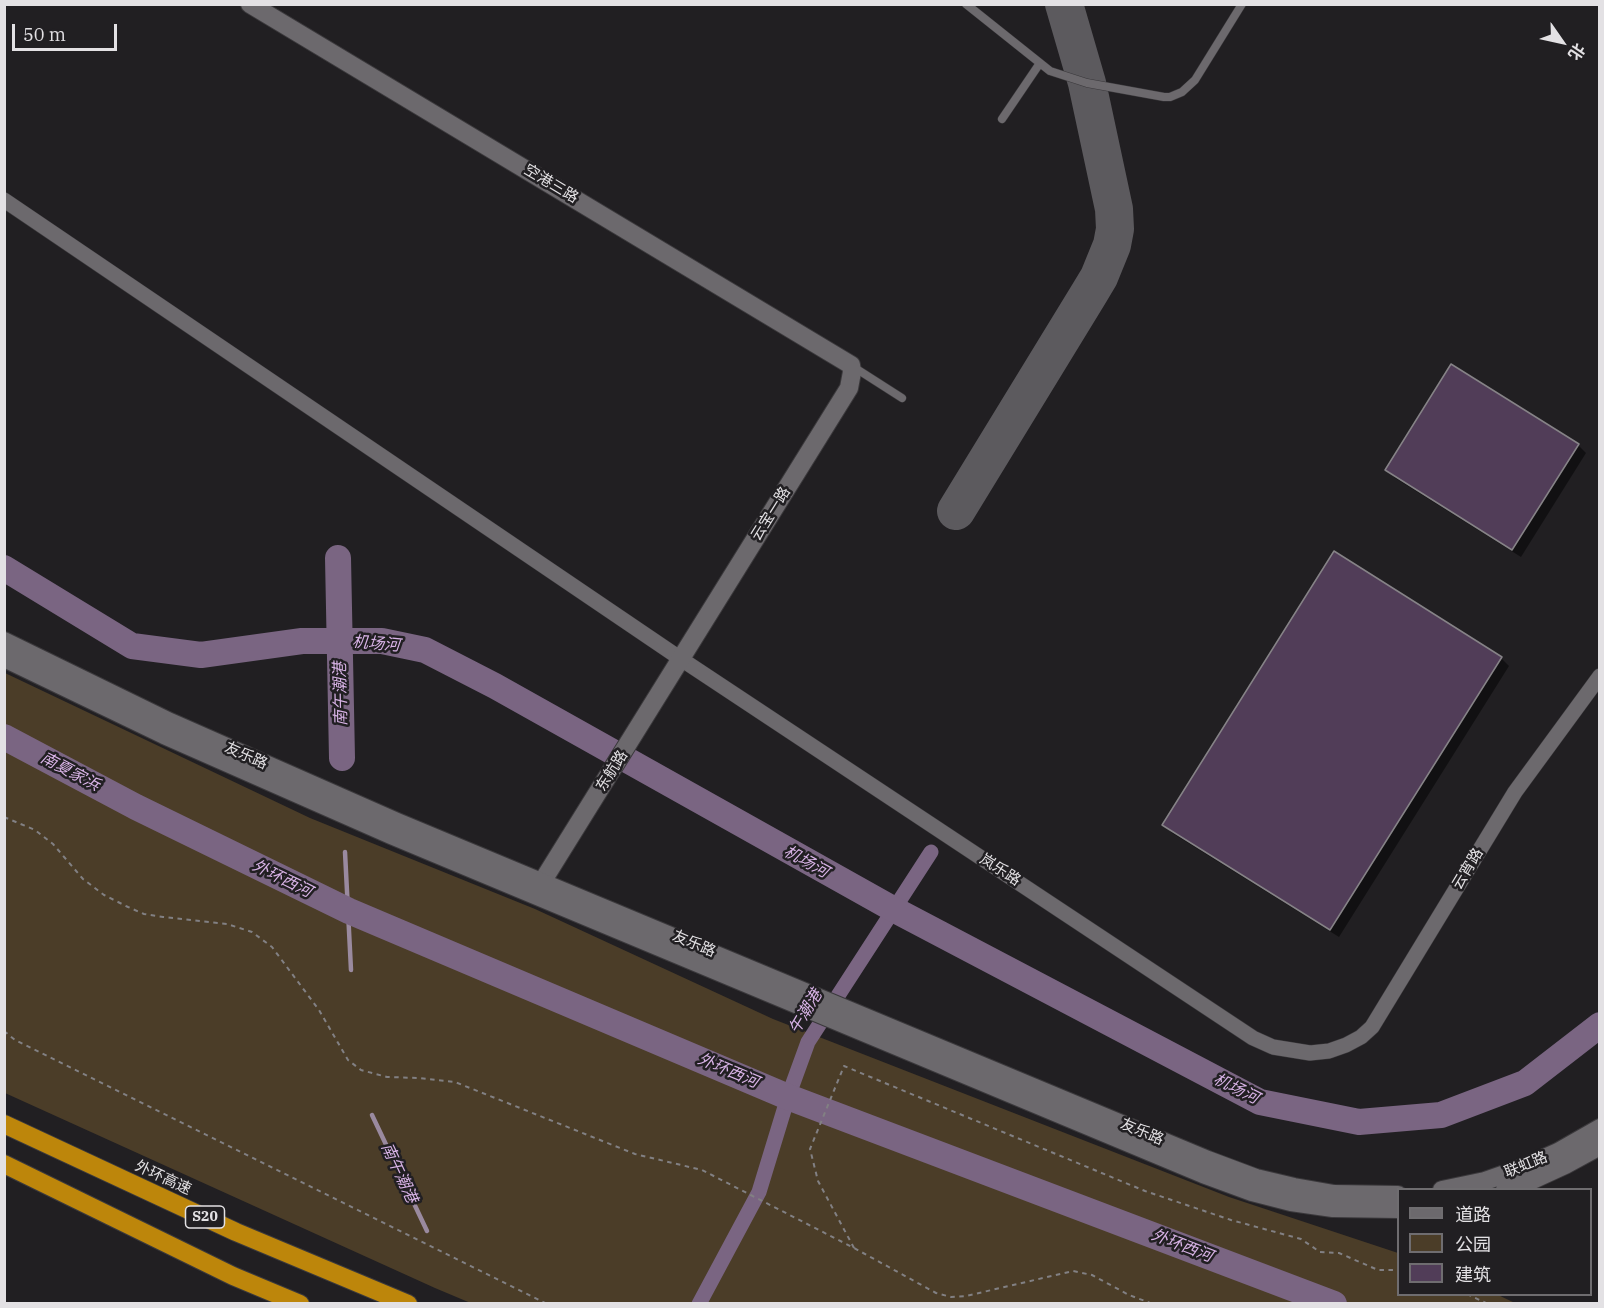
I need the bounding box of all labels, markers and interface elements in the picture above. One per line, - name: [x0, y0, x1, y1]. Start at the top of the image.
- scale bar: [15, 12, 120, 50]
- north arrow: [1532, 12, 1592, 72]
- text: 50 m: [23, 23, 66, 46]
- text: 北: [1564, 40, 1590, 64]
- street label: 空港三路: [521, 161, 581, 207]
- street label: 云宝一路: [747, 484, 795, 544]
- water label: 机场河: [351, 632, 401, 656]
- water label: 南午潮港: [331, 662, 351, 726]
- street label: 友乐路: [222, 739, 270, 773]
- street label: 东航路: [592, 747, 632, 795]
- water label: 南夏家浜: [37, 749, 103, 795]
- water label: 机场河: [780, 842, 832, 882]
- street label: 云宵路: [1449, 845, 1487, 893]
- street label: 岚乐路: [976, 850, 1024, 890]
- water label: 外环西河: [249, 856, 315, 902]
- street label: 友乐路: [670, 927, 718, 961]
- water label: 午潮港: [785, 986, 827, 1038]
- water label: 外环西河: [695, 1050, 761, 1092]
- water label: 机场河: [1210, 1070, 1262, 1108]
- street label: 友乐路: [1118, 1115, 1166, 1149]
- water label: 南午潮港: [377, 1140, 421, 1206]
- street label: 联虹路: [1502, 1148, 1550, 1182]
- street label: 外环高速: [132, 1157, 194, 1199]
- legend: [1397, 1188, 1592, 1296]
- text: 道路: [1455, 1203, 1491, 1226]
- road number: S20: [186, 1206, 224, 1228]
- water label: 外环西河: [1149, 1226, 1215, 1266]
- text: 公园: [1455, 1233, 1491, 1256]
- text: 建筑: [1455, 1263, 1491, 1286]

